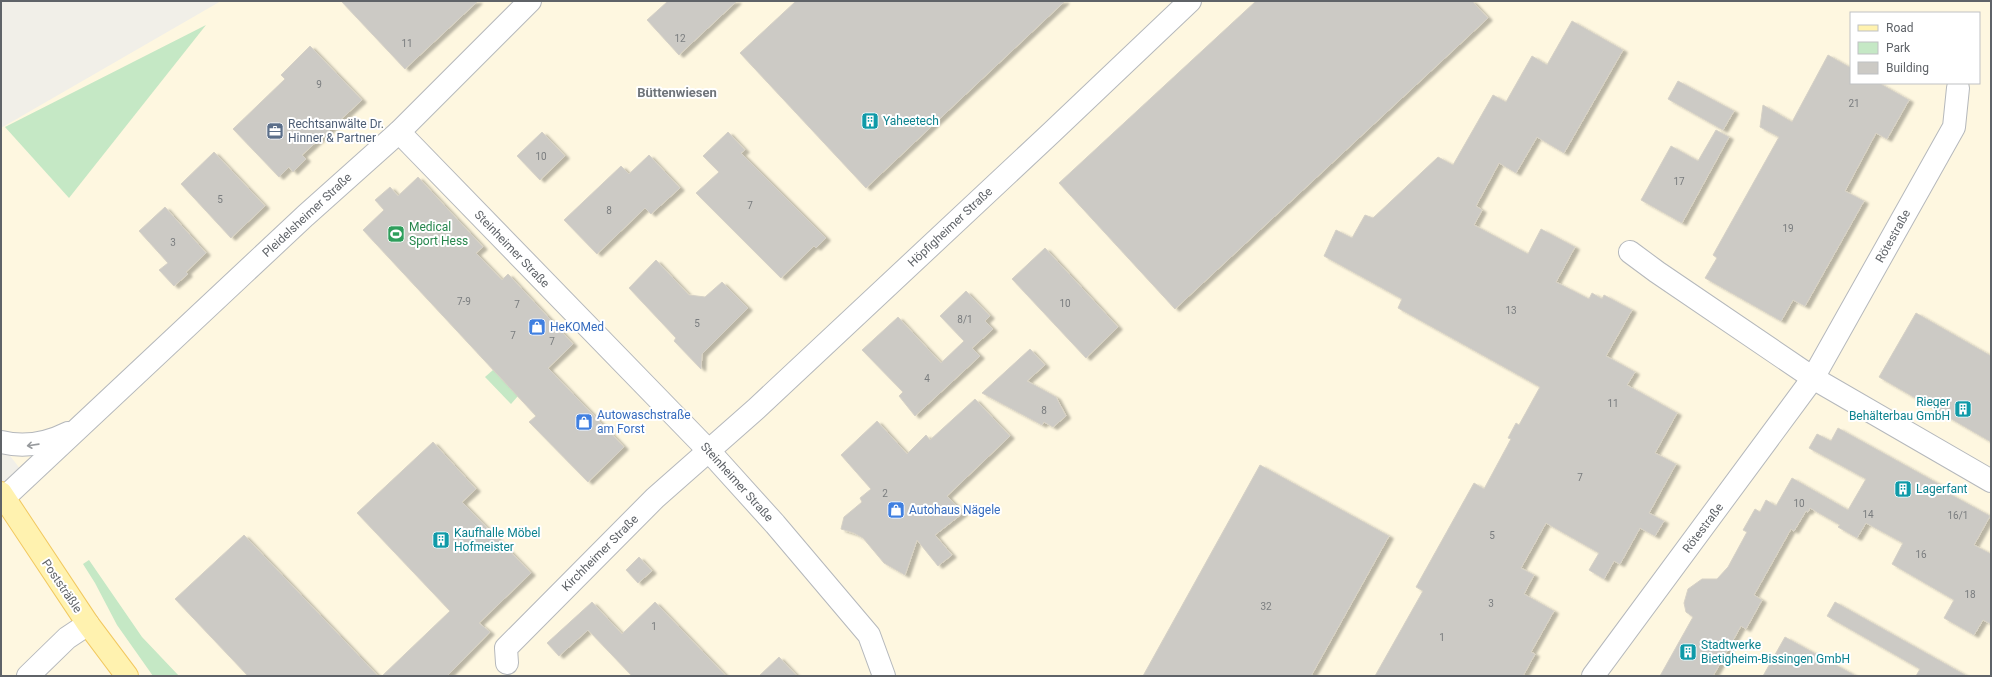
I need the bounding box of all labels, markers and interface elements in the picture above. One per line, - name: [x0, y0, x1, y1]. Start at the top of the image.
- legend: [1850, 12, 1980, 84]
- text: Road: [1886, 21, 1914, 35]
- house number: 12: [674, 33, 686, 44]
- house number: 11: [401, 38, 413, 49]
- text: Park: [1886, 41, 1911, 55]
- text: Building: [1886, 61, 1929, 75]
- house number: 9: [316, 79, 322, 90]
- district label: Büttenwiesen: [637, 85, 717, 100]
- house number: 21: [1848, 98, 1860, 109]
- building icon: Yaheetech: [860, 111, 880, 131]
- place label: Yaheetech: [883, 114, 939, 128]
- place label: Rechtsanwälte Dr. Hinner & Partner: [288, 117, 384, 145]
- office icon: Rechtsanwälte Dr. Hinner & Partner: [265, 121, 285, 141]
- house number: 10: [535, 151, 547, 162]
- street label: Pleidelsheimer Straße: [260, 170, 354, 260]
- house number: 17: [1673, 176, 1685, 187]
- street label: Höpfigheimer Straße: [905, 184, 995, 270]
- house number: 5: [217, 194, 223, 205]
- house number: 7: [747, 200, 753, 211]
- house number: 8: [606, 205, 612, 216]
- street label: Rötestraße: [1873, 207, 1913, 265]
- street label: Steinheimer Straße: [472, 208, 552, 290]
- place label: Medical Sport Hess: [409, 220, 468, 248]
- house number: 19: [1782, 223, 1794, 234]
- sports icon: Medical Sport Hess: [386, 224, 406, 244]
- house number: 3: [170, 237, 176, 248]
- house number: 7-9: [457, 296, 471, 307]
- house number: 10: [1059, 298, 1071, 309]
- house number: 7: [514, 299, 520, 310]
- house number: 13: [1505, 305, 1517, 316]
- house number: 8/1: [957, 314, 973, 325]
- shop icon: HeKOMed: [527, 317, 547, 337]
- house number: 5: [694, 318, 700, 329]
- place label: HeKOMed: [550, 320, 604, 334]
- house number: 7: [510, 330, 516, 341]
- house number: 7: [549, 336, 555, 347]
- house number: 4: [924, 373, 930, 384]
- place label: Rieger Behälterbau GmbH: [1849, 395, 1950, 423]
- house number: 11: [1607, 398, 1619, 409]
- building icon: Rieger Behälterbau GmbH: [1953, 399, 1973, 419]
- house number: 8: [1041, 405, 1047, 416]
- place label: Autowaschstraße am Forst: [597, 408, 691, 436]
- shop icon: Autowaschstraße am Forst: [574, 412, 594, 432]
- street label: Steinheimer Straße: [698, 440, 776, 524]
- one-way arrow: [27, 441, 40, 449]
- house number: 7: [1577, 472, 1583, 483]
- building icon: Lagerfant: [1893, 479, 1913, 499]
- place label: Lagerfant: [1916, 482, 1968, 496]
- house number: 2: [882, 488, 888, 499]
- house number: 10: [1793, 498, 1805, 509]
- shop icon: Autohaus Nägele: [886, 500, 906, 520]
- street label: Rötestraße: [1680, 500, 1726, 556]
- place label: Autohaus Nägele: [909, 503, 1000, 517]
- house number: 14: [1862, 509, 1874, 520]
- house number: 16/1: [1948, 510, 1969, 521]
- street label: Kirchheimer Straße: [559, 512, 641, 594]
- place label: Kaufhalle Möbel Hofmeister: [454, 526, 541, 554]
- building icon: Kaufhalle Möbel Hofmeister: [431, 530, 451, 550]
- house number: 5: [1489, 530, 1495, 541]
- house number: 16: [1915, 549, 1927, 560]
- street label: Poststräßle: [39, 557, 85, 615]
- house number: 18: [1964, 589, 1976, 600]
- house number: 3: [1488, 598, 1494, 609]
- house number: 32: [1260, 601, 1272, 612]
- house number: 1: [651, 621, 657, 632]
- house number: 1: [1439, 632, 1445, 643]
- place label: Stadtwerke Bietigheim-Bissingen GmbH: [1701, 638, 1850, 666]
- building icon: Stadtwerke Bietigheim-Bissingen GmbH: [1678, 642, 1698, 662]

